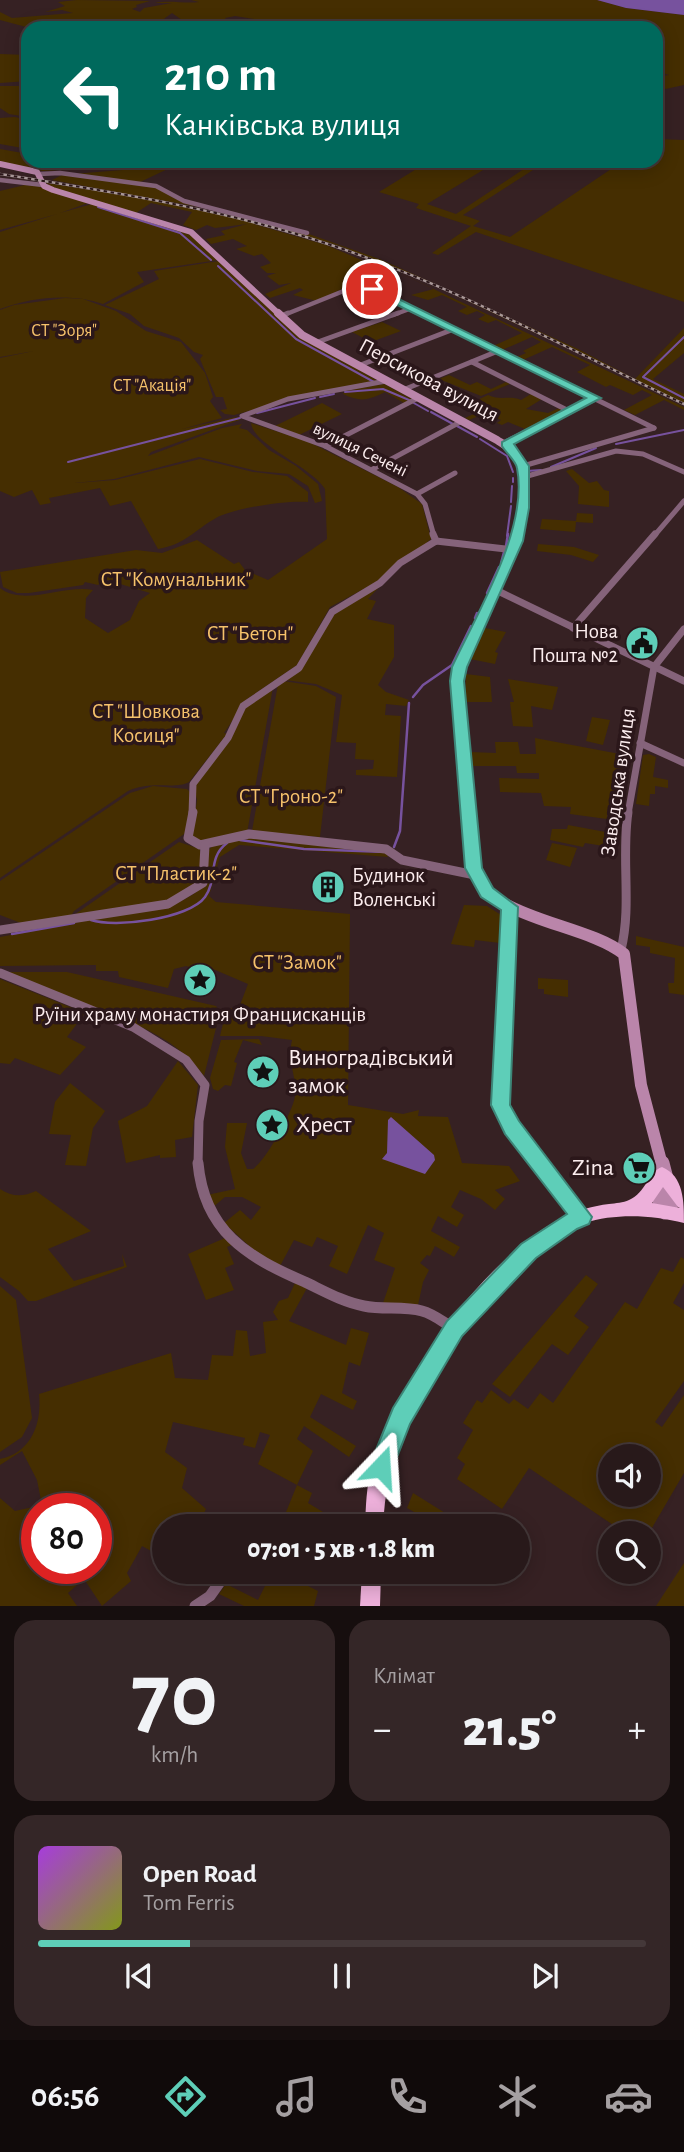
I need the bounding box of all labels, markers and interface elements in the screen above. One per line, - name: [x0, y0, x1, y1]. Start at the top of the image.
- icon: left: [49, 49, 140, 140]
- text: 210 m: [164, 51, 277, 100]
- text: Канківська вулиця: [164, 109, 401, 141]
- pin: [342, 259, 402, 319]
- icon: arrive: [353, 270, 391, 308]
- park label: СТ "Зоря": [31, 322, 97, 340]
- street label: Персикова вулиця: [356, 334, 502, 426]
- park label: СТ "Акація": [113, 377, 191, 395]
- street label: вулиця Сечені: [310, 419, 410, 481]
- park label: СТ "Комунальник": [101, 569, 251, 590]
- place label: Нова Пошта №2: [531, 621, 618, 666]
- park label: СТ "Бетон": [207, 623, 293, 644]
- public building icon: Нова Пошта №2: [623, 624, 661, 662]
- park label: СТ "Шовкова Косиця": [92, 701, 201, 746]
- street label: Заводська вулиця: [597, 707, 639, 857]
- park label: СТ "Гроно-2": [239, 786, 343, 807]
- park label: СТ "Пластик-2": [115, 863, 237, 884]
- place label: Будинок Воленські: [352, 865, 436, 910]
- building icon: Будинок Воленські: [309, 868, 347, 906]
- park label: СТ "Замок": [252, 952, 342, 973]
- place icon: Руїни храму монастиря Францисканців: [181, 961, 219, 999]
- place label: Руїни храму монастиря Францисканців: [34, 1004, 366, 1025]
- place label: Виноградівський замок: [288, 1046, 454, 1098]
- place icon: Виноградівський замок: [244, 1053, 282, 1091]
- place icon: Хрест: [253, 1106, 291, 1144]
- place label: Хрест: [296, 1113, 352, 1137]
- supermarket icon: Zina: [620, 1149, 658, 1187]
- place label: Zina: [572, 1156, 614, 1180]
- position arrow: [344, 1430, 418, 1504]
- map controls: [598, 1444, 661, 1584]
- button: sound: [598, 1444, 661, 1507]
- speed limit sign: 80: [21, 1493, 112, 1584]
- button: search: [598, 1521, 661, 1584]
- text: 07:01 · 5 хв · 1.8 km: [247, 1536, 435, 1562]
- text: 70: [131, 1651, 218, 1742]
- text: Клімат: [373, 1665, 435, 1688]
- text: 21.5°: [463, 1703, 556, 1755]
- text: −: [373, 1711, 391, 1749]
- text: +: [628, 1711, 646, 1749]
- text: km/h: [151, 1744, 198, 1767]
- text: Open Road: [143, 1861, 257, 1887]
- text: Tom Ferris: [143, 1892, 235, 1915]
- icon: previous: [120, 1957, 158, 1995]
- icon: pause: [323, 1957, 361, 1995]
- icon: next: [526, 1957, 564, 1995]
- icon: directions: [161, 2072, 210, 2121]
- icon: music: [272, 2072, 321, 2121]
- icon: phone: [383, 2072, 432, 2121]
- icon: climate: [493, 2072, 542, 2121]
- icon: car: [604, 2072, 653, 2121]
- text: 06:56: [31, 2080, 100, 2112]

